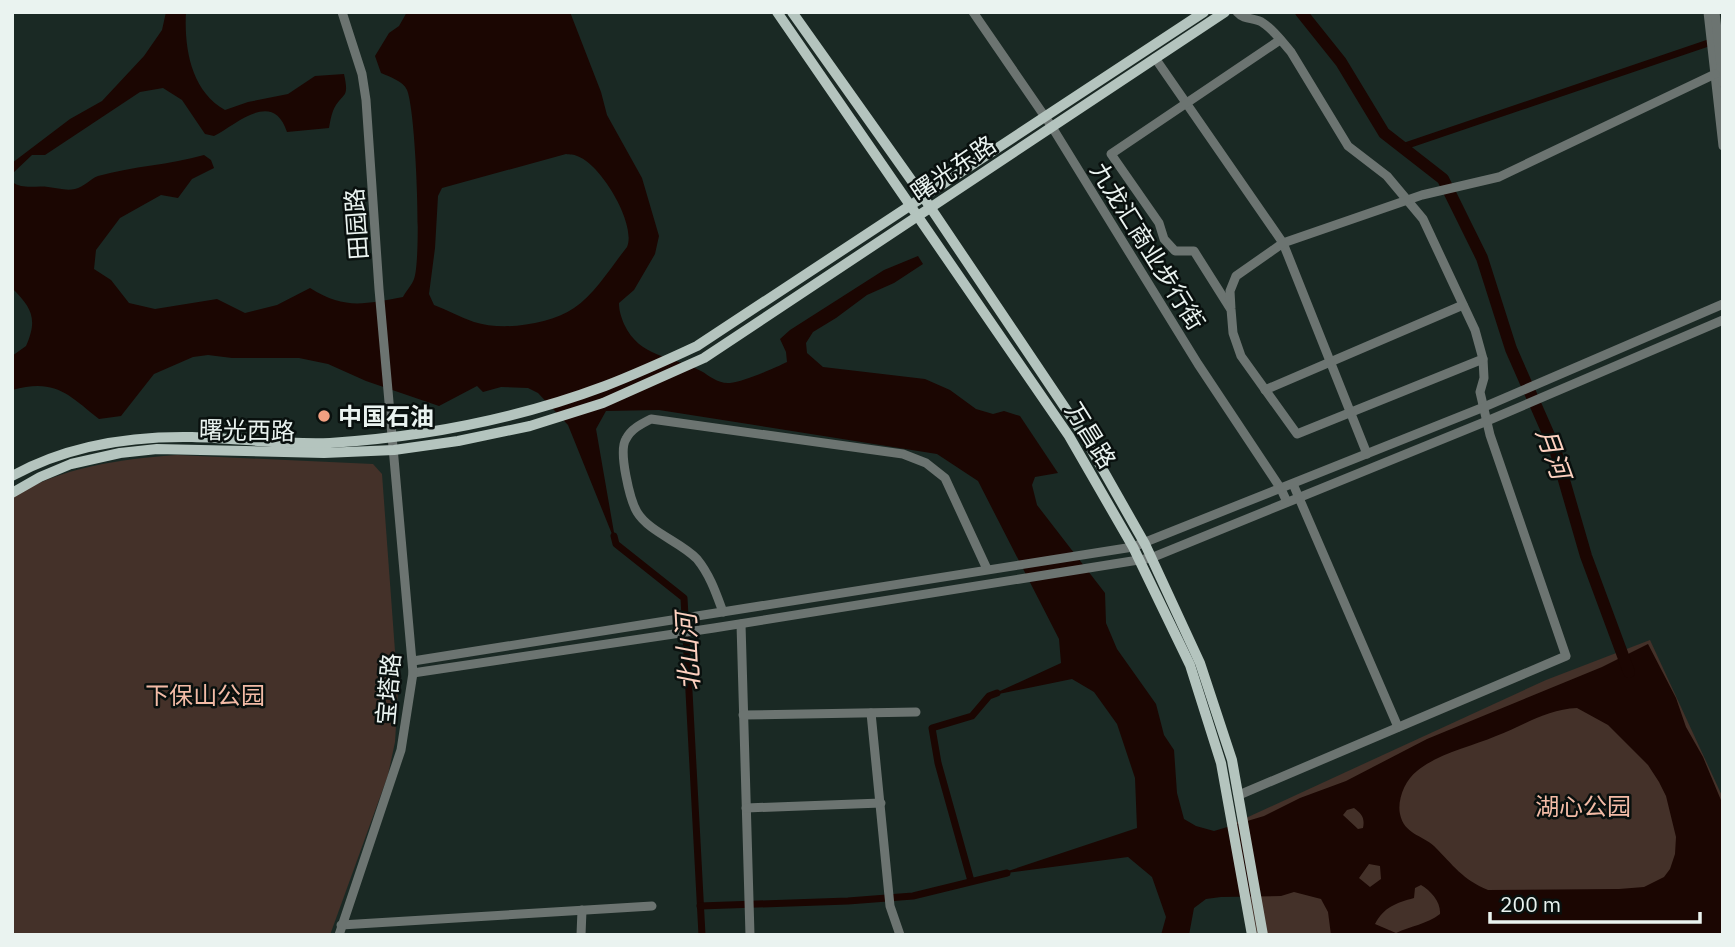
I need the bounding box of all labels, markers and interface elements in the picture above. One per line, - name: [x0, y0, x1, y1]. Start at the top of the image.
- street label: 曙光东路: [904, 128, 1002, 208]
- street label: 九龙汇商业步行街: [1084, 156, 1212, 336]
- street label: 田园路: [338, 187, 374, 261]
- street label: 万昌路: [1058, 396, 1124, 474]
- place label: 中国石油: [338, 400, 434, 432]
- marker: 中国石油: [316, 408, 332, 424]
- street label: 曙光西路: [199, 413, 295, 447]
- water label: 月河: [1529, 423, 1581, 488]
- water label: 北山河: [668, 607, 706, 692]
- street label: 宝塔路: [369, 652, 407, 726]
- park label: 下保山公园: [145, 679, 265, 711]
- park label: 湖心公园: [1535, 790, 1631, 822]
- scale bar: [1490, 880, 1700, 924]
- text: 200 m: [1500, 890, 1561, 918]

